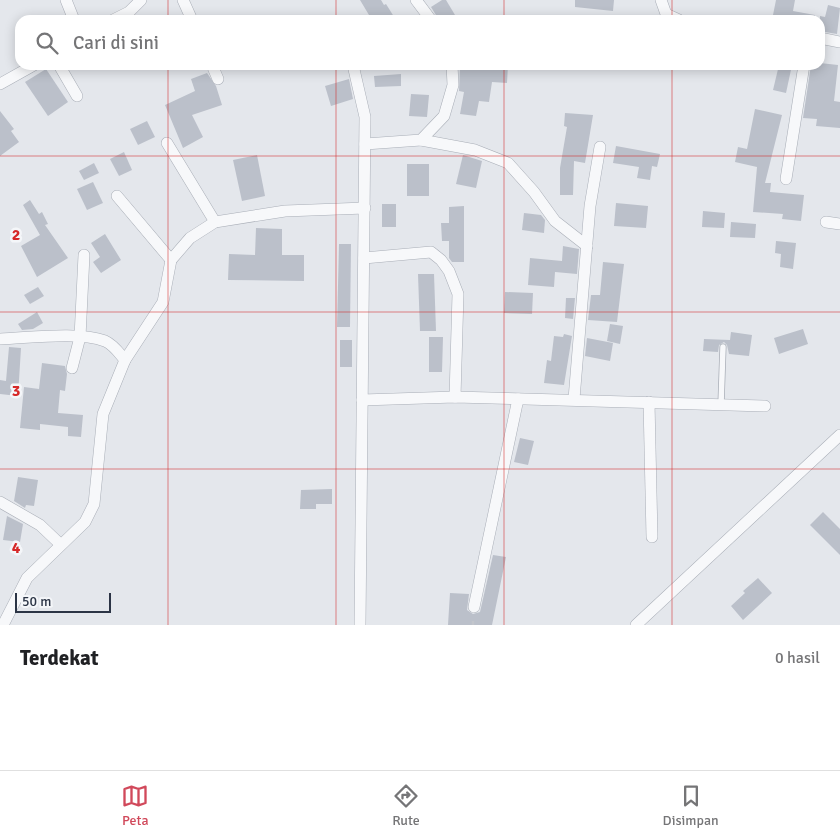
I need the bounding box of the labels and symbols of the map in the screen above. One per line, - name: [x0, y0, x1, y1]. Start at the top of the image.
- text: 2: [12, 225, 20, 245]
- text: 3: [12, 381, 20, 401]
- text: 4: [12, 538, 21, 558]
- scale bar: [15, 590, 111, 613]

